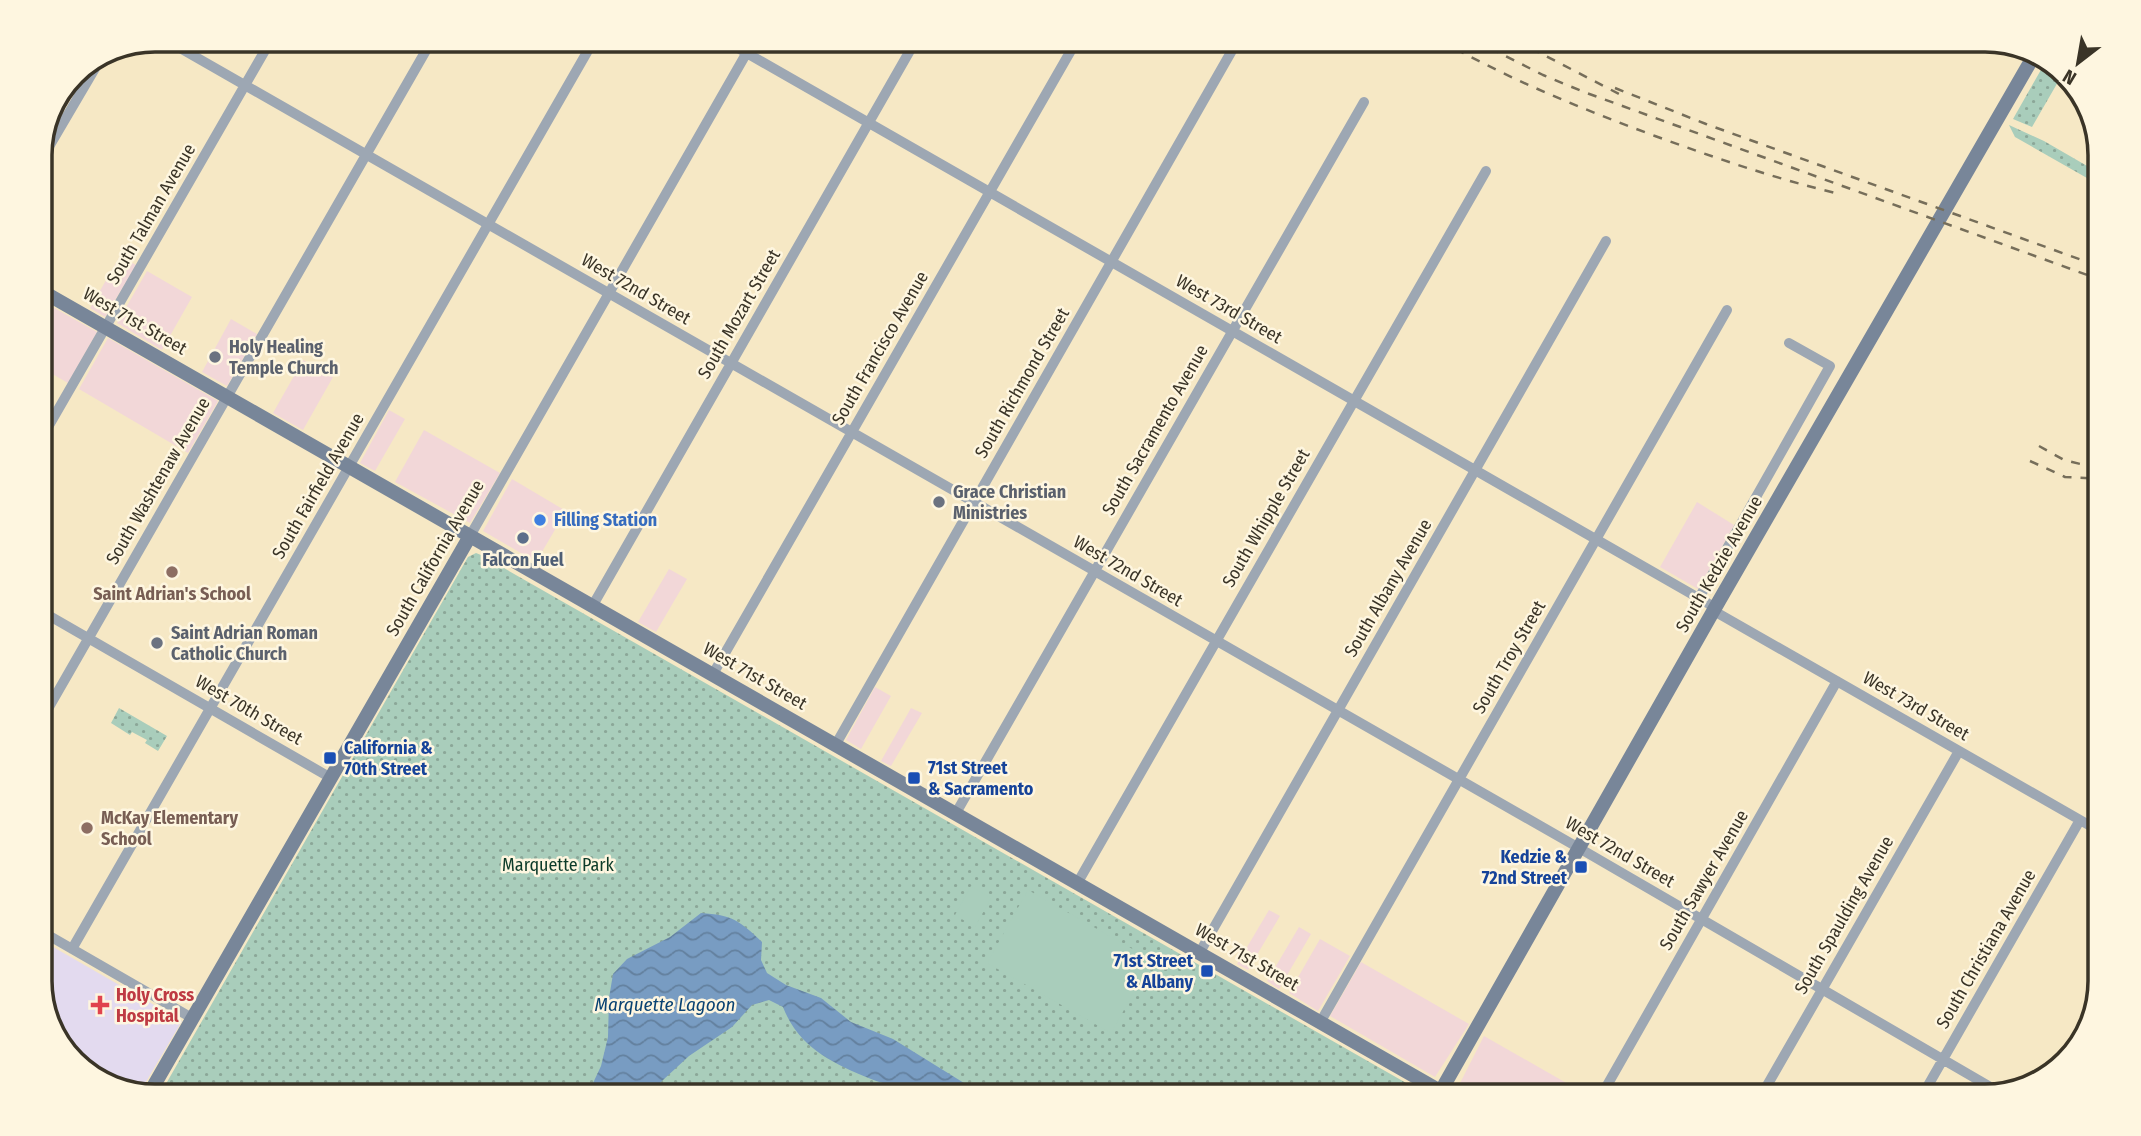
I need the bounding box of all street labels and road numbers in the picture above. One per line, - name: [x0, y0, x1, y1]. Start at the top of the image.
- street label: South Talman Avenue: [102, 140, 200, 288]
- street label: South Mozart Street: [693, 245, 785, 383]
- street label: West 72nd Street: [577, 249, 695, 329]
- street label: South Francisco Avenue: [827, 267, 933, 429]
- street label: West 73rd Street: [1172, 270, 1286, 348]
- street label: West 71st Street: [79, 282, 191, 360]
- street label: South Richmond Street: [970, 304, 1074, 462]
- street label: South Sacramento Avenue: [1097, 341, 1213, 519]
- street label: South Washtenaw Avenue: [101, 394, 215, 568]
- street label: South Fairfield Avenue: [267, 409, 369, 563]
- street label: South Whipple Street: [1217, 445, 1315, 591]
- street label: South California Avenue: [381, 476, 489, 640]
- street label: South Kedzie Avenue: [1671, 492, 1767, 636]
- street label: South Albany Avenue: [1340, 515, 1436, 661]
- street label: West 72nd Street: [1069, 531, 1187, 611]
- street label: South Troy Street: [1468, 596, 1550, 717]
- street label: West 71st Street: [699, 637, 811, 715]
- street label: West 73rd Street: [1859, 667, 1973, 745]
- street label: West 70th Street: [191, 670, 307, 750]
- street label: South Sawyer Avenue: [1655, 806, 1753, 954]
- street label: West 72nd Street: [1561, 812, 1679, 892]
- street label: South Spaulding Avenue: [1790, 832, 1898, 998]
- street label: South Christiana Avenue: [1931, 865, 2041, 1033]
- street label: West 71st Street: [1191, 918, 1303, 996]

